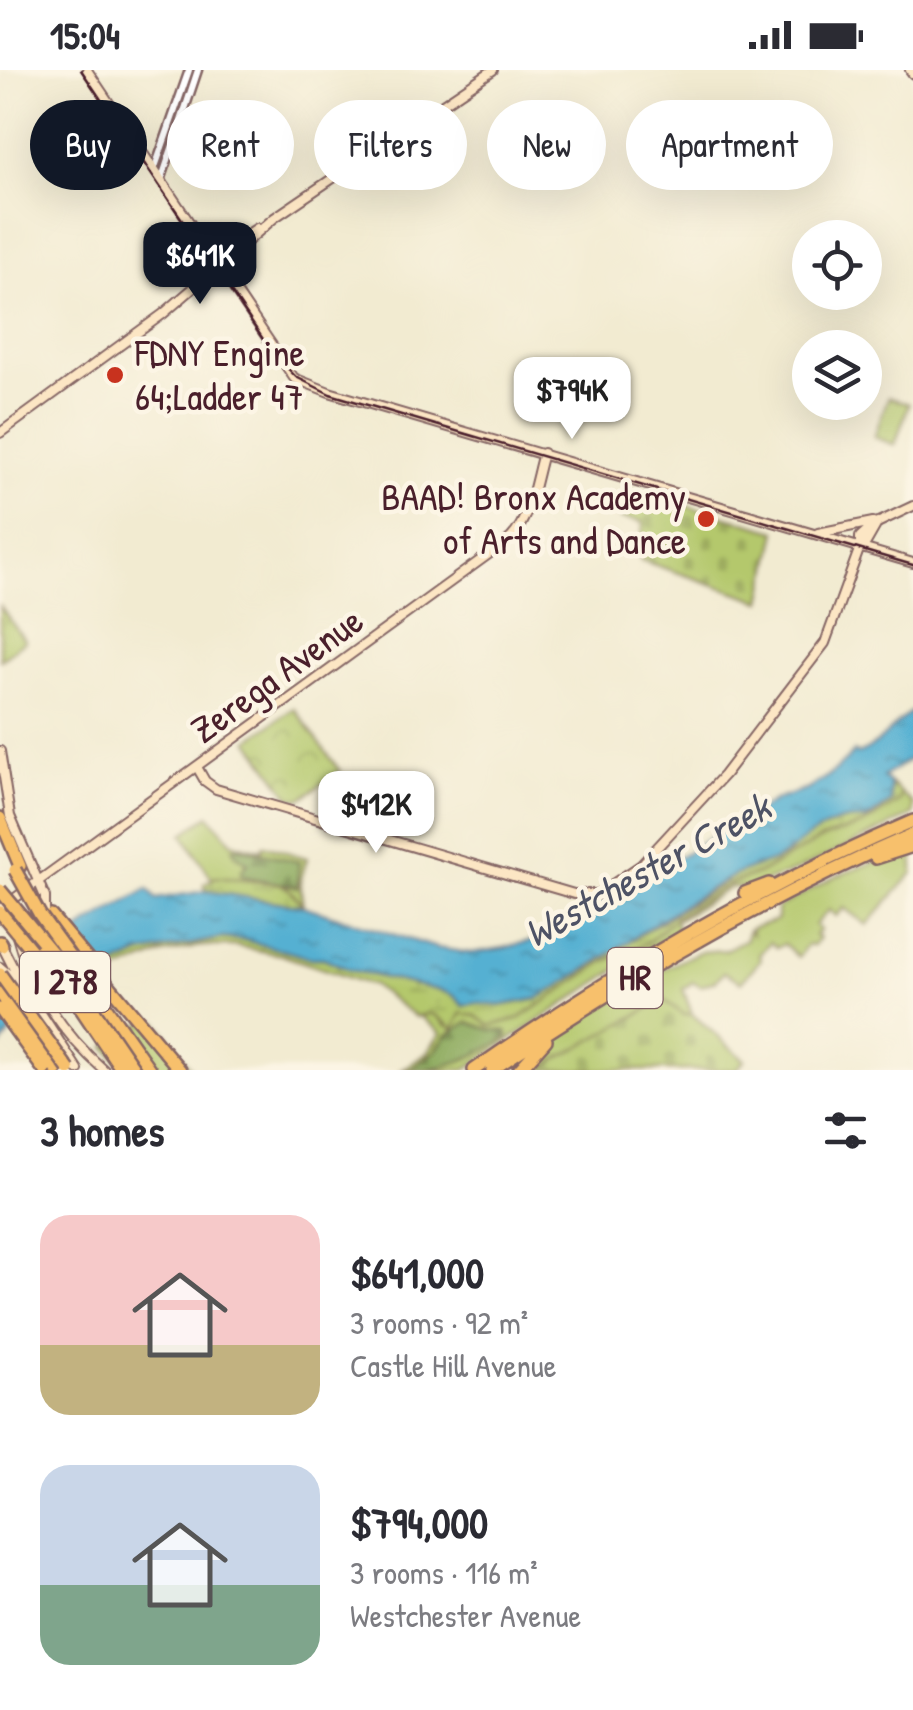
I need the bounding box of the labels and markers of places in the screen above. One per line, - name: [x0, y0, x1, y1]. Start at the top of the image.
- pin: $641K: [130, 222, 270, 307]
- place label: FDNY Engine 64;Ladder 47: [134, 326, 305, 422]
- pin: $794K: [502, 357, 642, 442]
- marker: FDNY Engine 64;Ladder 47: [104, 364, 126, 386]
- place label: BAAD! Bronx Academy of Arts and Dance: [381, 470, 686, 566]
- marker: BAAD! Bronx Academy of Arts and Dance: [695, 508, 717, 530]
- pin: $412K: [306, 771, 446, 856]

